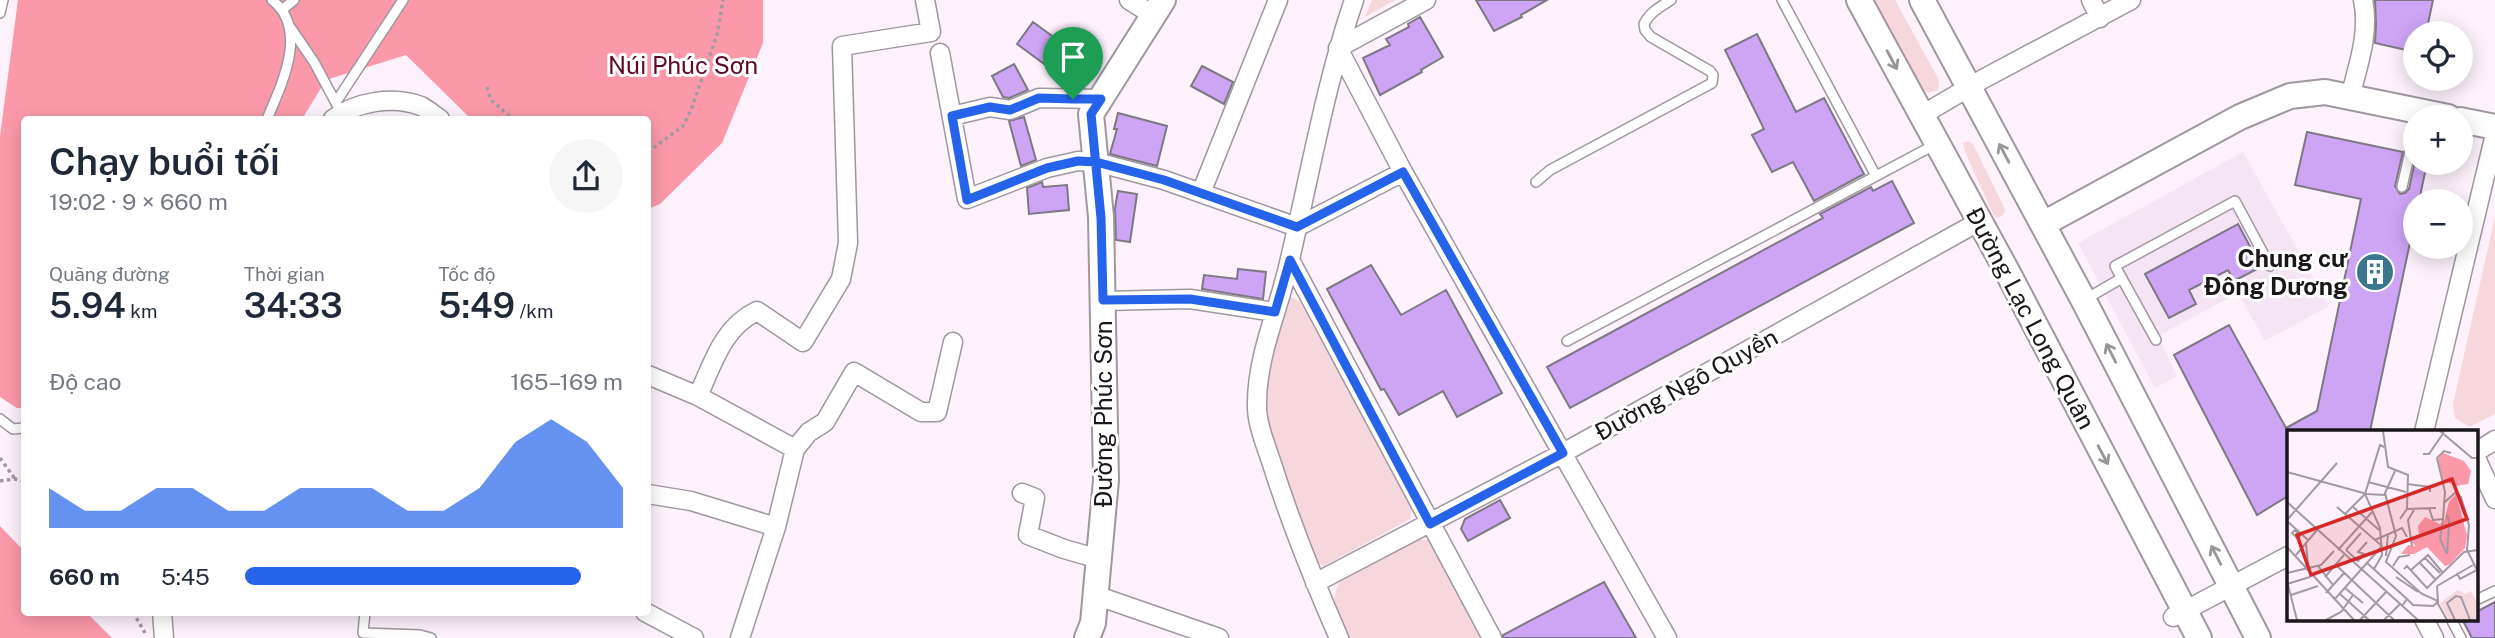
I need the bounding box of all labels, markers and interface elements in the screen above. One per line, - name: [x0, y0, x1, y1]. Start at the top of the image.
- map controls: [2403, 21, 2473, 259]
- button: locate: [2403, 21, 2473, 91]
- pin: [1043, 27, 1103, 99]
- icon: arrive: [1054, 38, 1092, 76]
- one-way arrow: [1885, 49, 1899, 70]
- park label: Núi Phúc Sơn: [608, 51, 758, 79]
- button: +: [2403, 105, 2473, 175]
- text: Chạy buổi tối: [49, 139, 280, 184]
- button: share: [549, 139, 623, 213]
- one-way arrow: [1997, 143, 2011, 163]
- text: 19:02 · 9 × 660 m: [49, 188, 228, 215]
- button: −: [2403, 189, 2473, 259]
- street label: Đường Lạc Long Quân: [1961, 202, 2101, 434]
- place label: Chung cư Đông Dương: [2203, 244, 2348, 300]
- building icon: Chung cư Đông Dương: [2354, 251, 2396, 293]
- text: Quãng đường: [49, 263, 170, 285]
- text: Thời gian: [244, 263, 325, 285]
- text: Tốc độ: [438, 263, 495, 285]
- text: 5.94: [49, 285, 126, 326]
- text: 34:33: [244, 285, 343, 326]
- text: 5:49: [438, 285, 515, 326]
- text: km: [126, 300, 157, 322]
- text: /km: [515, 300, 553, 322]
- street label: Đường Phúc Sơn: [1089, 320, 1117, 508]
- street label: Đường Ngô Quyền: [1590, 322, 1782, 446]
- one-way arrow: [2104, 343, 2118, 364]
- text: Độ cao: [49, 368, 121, 395]
- text: 165–169 m: [510, 368, 623, 395]
- inset map: [2287, 430, 2478, 620]
- one-way arrow: [2097, 444, 2111, 464]
- one-way arrow: [2209, 545, 2222, 566]
- text: 660 m: [49, 563, 120, 590]
- text: 5:45: [161, 563, 210, 590]

